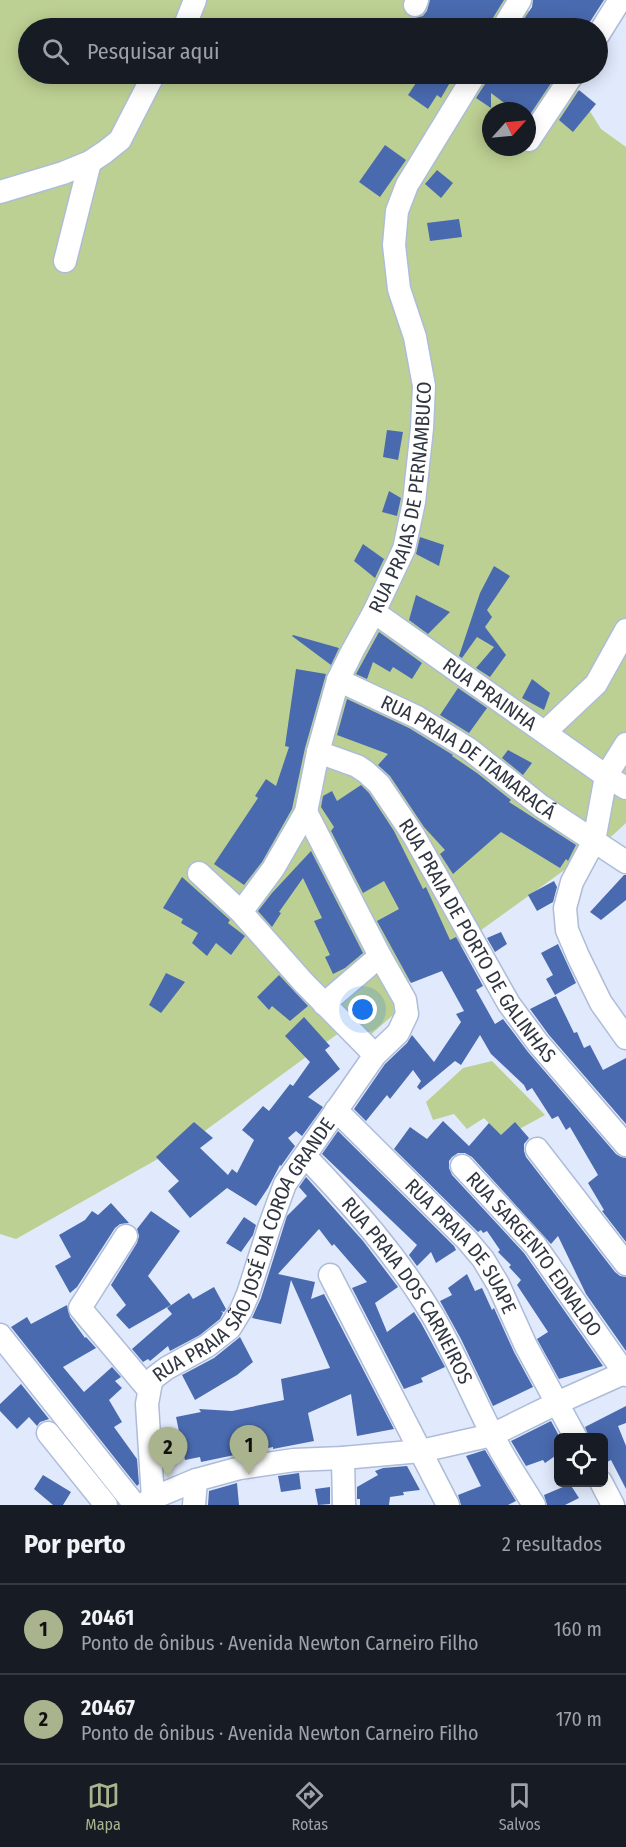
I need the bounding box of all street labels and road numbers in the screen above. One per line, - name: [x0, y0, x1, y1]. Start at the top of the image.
- street label: RUA PRAIAS DE PERNAMBUCO: [363, 381, 436, 617]
- street label: RUA PRAINHA: [438, 653, 542, 736]
- street label: RUA PRAIA DE ITAMARACÁ: [377, 690, 561, 825]
- street label: RUA PRAIA DE PORTO DE GALINHAS: [394, 814, 561, 1067]
- street label: RUA PRAIA SÃO JOSÉ DA COROA GRANDE: [148, 1113, 339, 1387]
- street label: RUA SARGENTO EDNALDO: [461, 1167, 607, 1341]
- street label: RUA PRAIA DE SUAPE: [400, 1173, 522, 1317]
- street label: RUA PRAIA DOS CARNEIROS: [337, 1192, 478, 1388]

